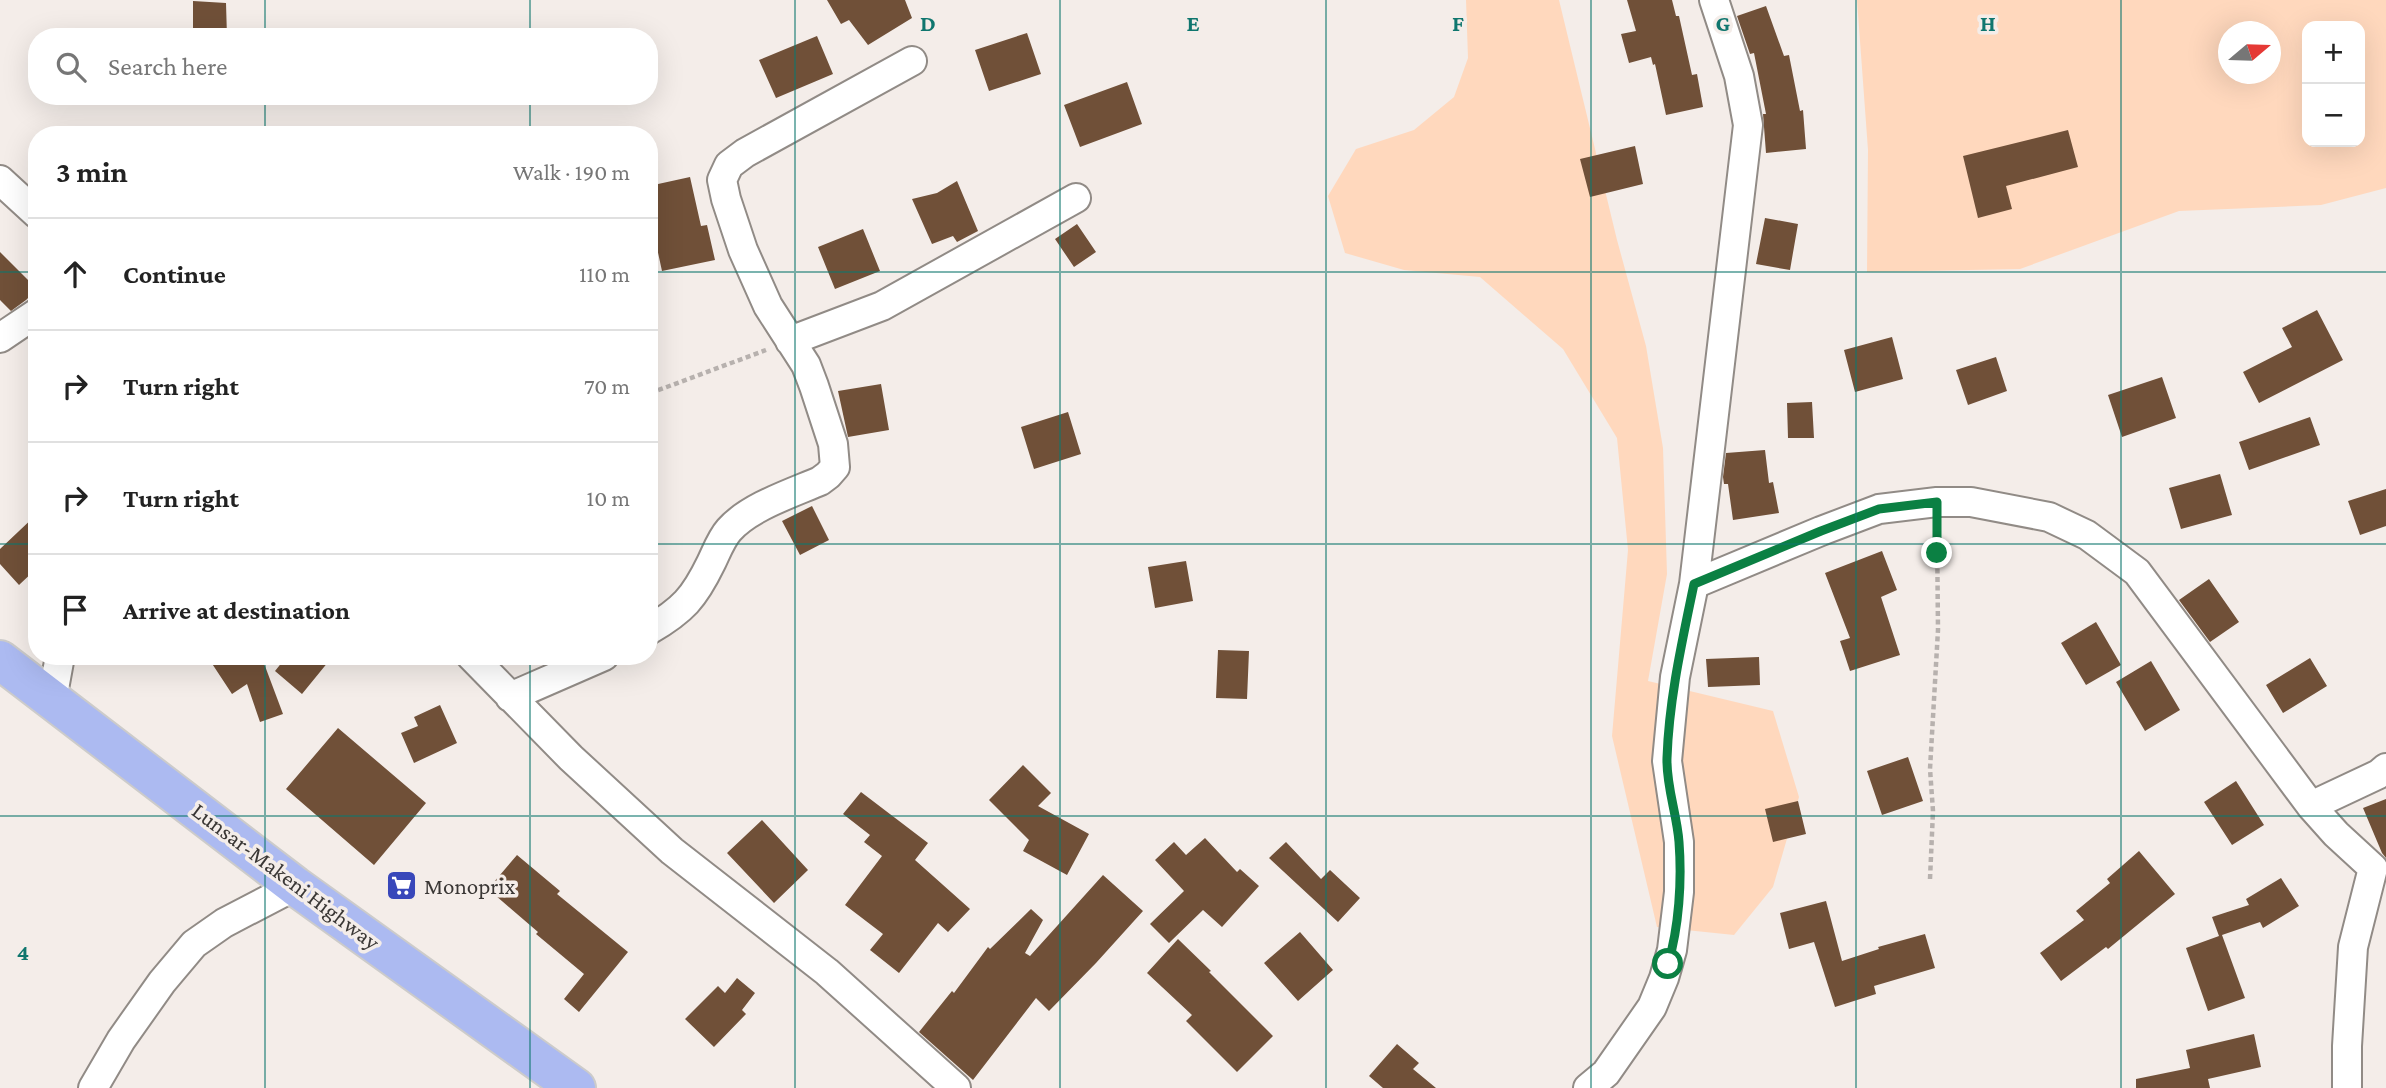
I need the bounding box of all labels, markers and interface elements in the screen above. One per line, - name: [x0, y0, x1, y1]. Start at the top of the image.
- text: D: [920, 10, 936, 36]
- text: E: [1186, 10, 1200, 36]
- text: F: [1452, 10, 1464, 36]
- text: G: [1716, 10, 1731, 36]
- text: H: [1980, 10, 1996, 36]
- north arrow: [2218, 21, 2281, 84]
- map controls: [2302, 21, 2365, 147]
- button: +: [2302, 21, 2365, 84]
- search box: [28, 28, 658, 105]
- icon: search: [52, 48, 90, 86]
- text: Search here: [108, 52, 227, 81]
- button: −: [2302, 84, 2365, 147]
- text: 3 min: [56, 155, 128, 188]
- text: Walk · 190 m: [513, 159, 630, 185]
- icon: ahead: [56, 255, 94, 293]
- text: Continue: [123, 260, 226, 289]
- text: 110 m: [579, 261, 630, 287]
- icon: right: [56, 367, 94, 405]
- text: Turn right: [123, 372, 239, 401]
- text: 70 m: [584, 373, 630, 399]
- icon: right: [56, 479, 94, 517]
- text: Turn right: [123, 484, 239, 513]
- text: 10 m: [587, 485, 630, 511]
- route end: [1921, 537, 1952, 568]
- icon: arrive: [56, 591, 94, 629]
- text: Arrive at destination: [123, 596, 350, 625]
- street label: Lunsar-Makeni Highway: [187, 797, 385, 955]
- supermarket icon: Monoprix: [384, 869, 418, 903]
- place label: Monoprix: [424, 873, 516, 899]
- text: 4: [17, 939, 29, 965]
- route start: [1652, 948, 1683, 979]

